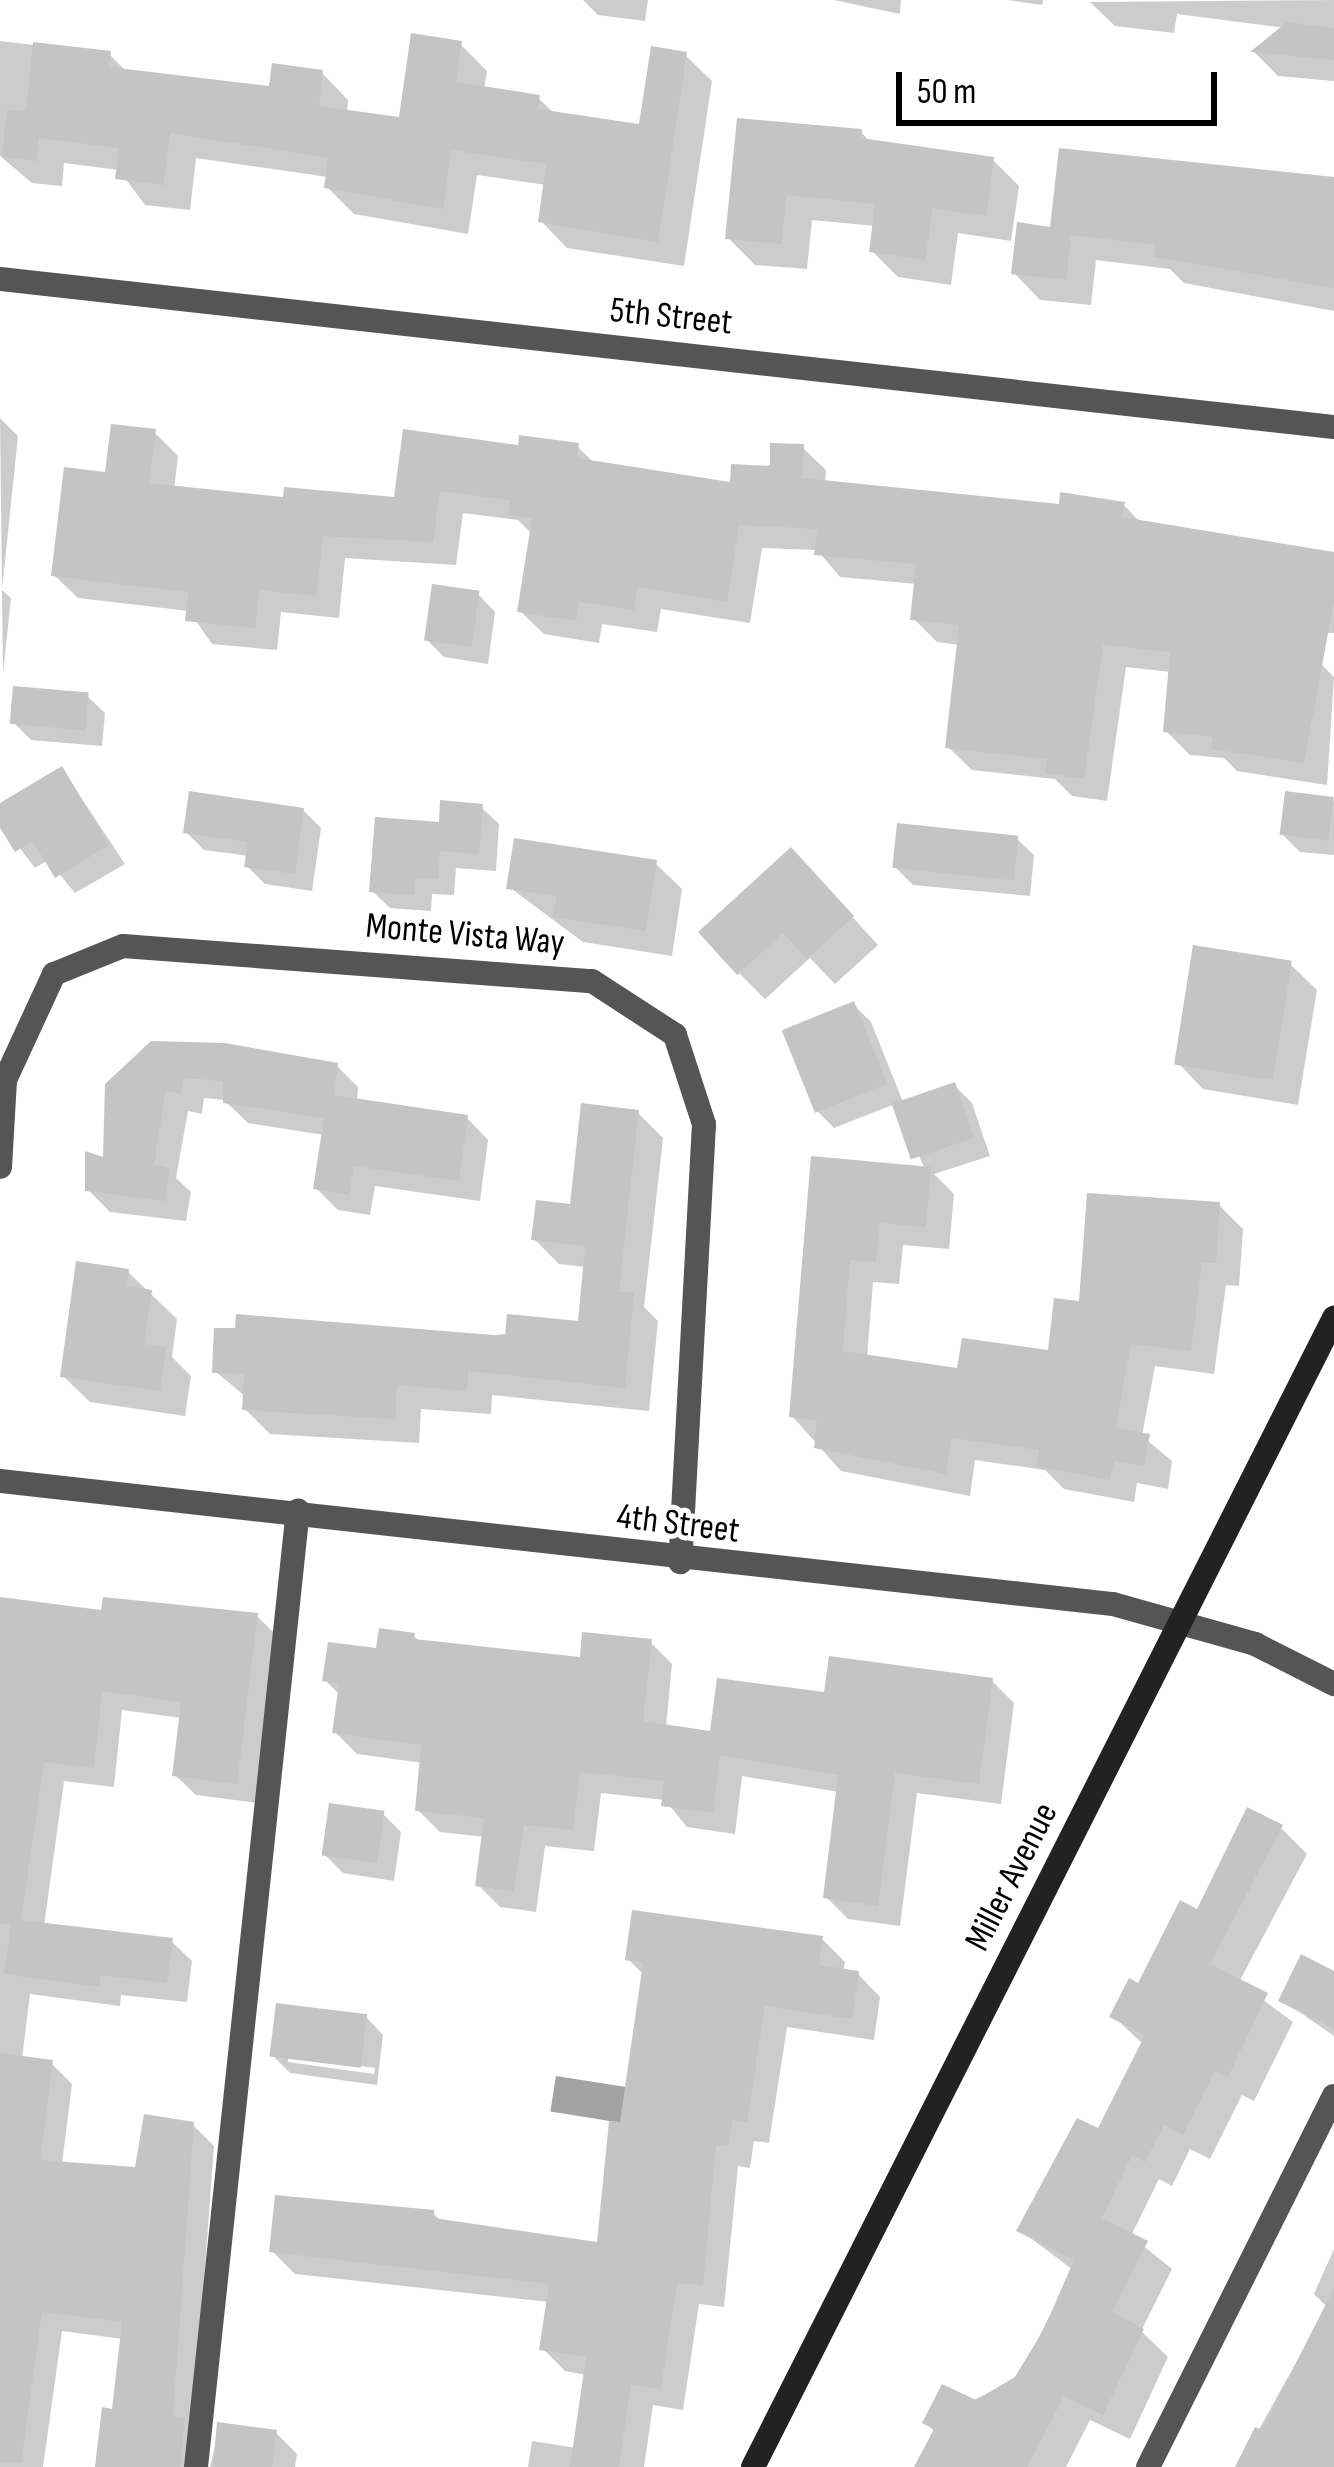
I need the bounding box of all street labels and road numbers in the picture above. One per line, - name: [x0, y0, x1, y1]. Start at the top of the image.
- street label: 5th Street: [608, 289, 734, 345]
- street label: Monte Vista Way: [364, 905, 566, 965]
- street label: 4th Street: [614, 1495, 742, 1553]
- street label: Miller Avenue: [956, 1796, 1068, 1958]

